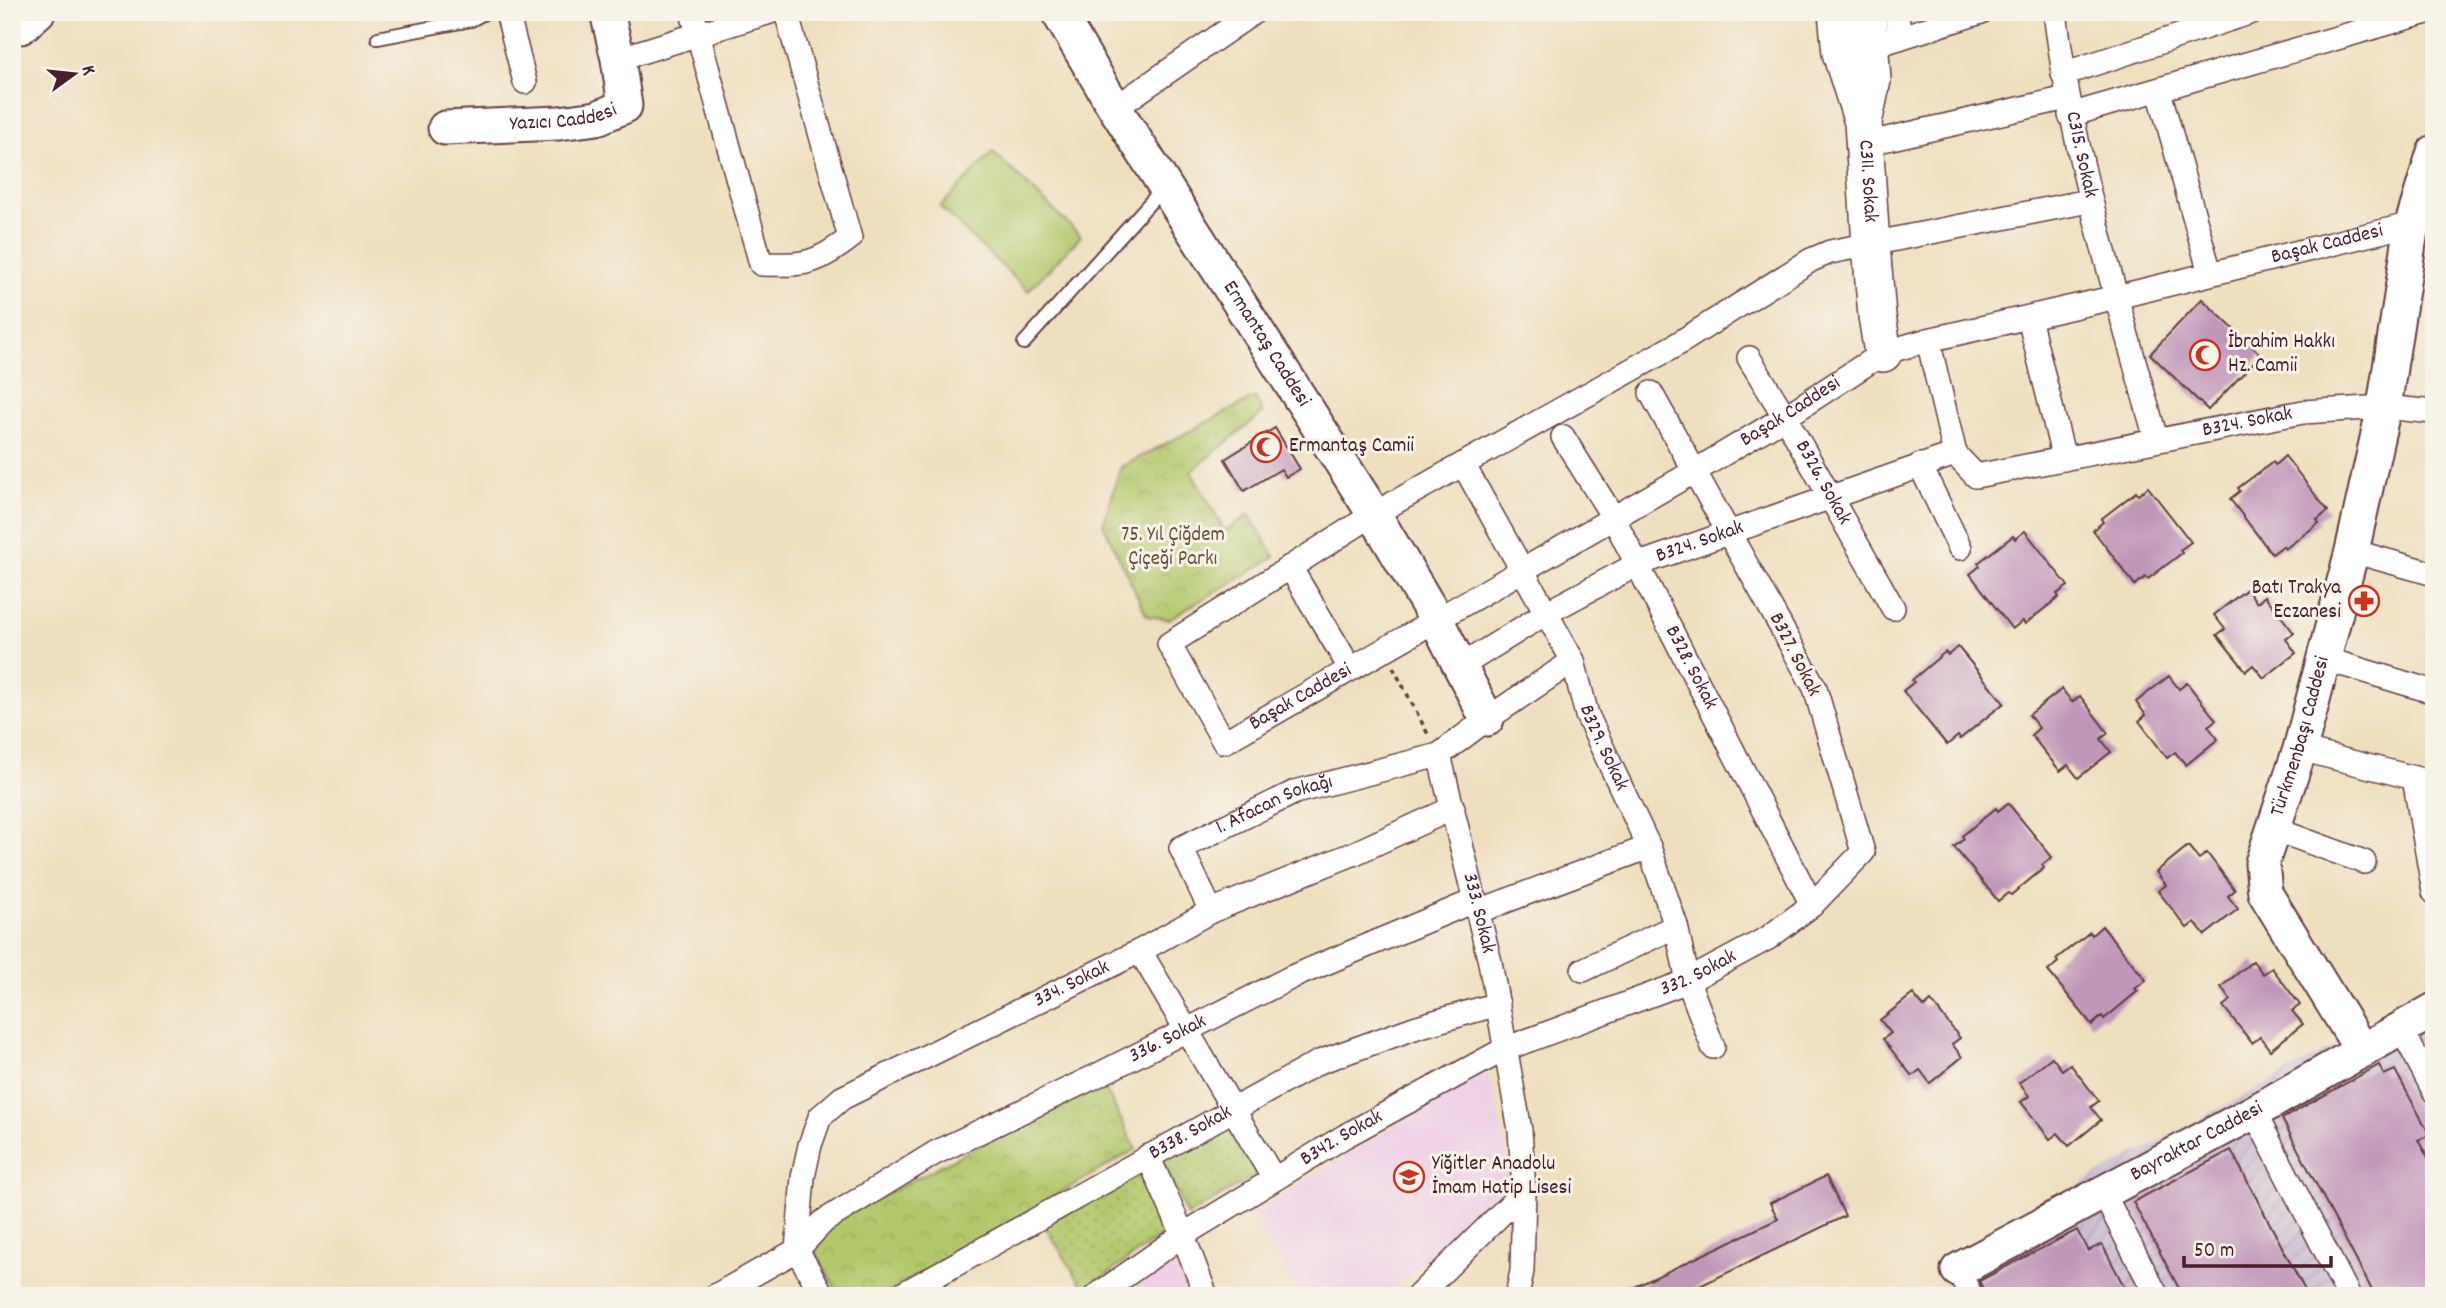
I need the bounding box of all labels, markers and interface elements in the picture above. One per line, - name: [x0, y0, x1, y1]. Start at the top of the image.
- north arrow: [38, 38, 108, 108]
- text: K: [73, 63, 101, 78]
- street label: Yazıcı Caddesi: [509, 96, 622, 140]
- street label: C315. Sokak: [2056, 109, 2105, 201]
- street label: C311. Sokak: [1849, 139, 1885, 224]
- street label: Başak Caddesi: [2268, 217, 2386, 273]
- street label: Ermantaş Caddesi: [1214, 275, 1317, 414]
- place label: İbrahim Hakkı Hz. Camii: [2228, 328, 2335, 382]
- mosque icon: İbrahim Hakkı Hz. Camii: [2188, 338, 2222, 372]
- street label: Başak Caddesi: [1735, 369, 1847, 455]
- street label: B324. Sokak: [2200, 399, 2295, 446]
- mosque icon: Ermantaş Camii: [1249, 430, 1283, 464]
- place label: Ermantaş Camii: [1289, 432, 1414, 462]
- street label: B326. Sokak: [1786, 435, 1858, 531]
- street label: B324. Sokak: [1652, 514, 1748, 572]
- park label: 75. Yıl Çiğdem Çiçeği Parkı: [1121, 521, 1225, 575]
- place label: Batı Trakya Eczanesi: [2252, 574, 2342, 628]
- pharmacy icon: Batı Trakya Eczanesi: [2347, 584, 2381, 618]
- street label: B327. Sokak: [1760, 608, 1828, 702]
- street label: B328. Sokak: [1656, 621, 1725, 715]
- street label: Türkmenbaşı Caddesi: [2263, 653, 2339, 821]
- street label: Başak Caddesi: [1244, 656, 1358, 739]
- street label: B329. Sokak: [1570, 702, 1636, 796]
- street label: 1. Afacan Sokağı: [1211, 768, 1336, 843]
- street label: 333. Sokak: [1454, 870, 1502, 957]
- street label: 332. Sokak: [1656, 942, 1742, 1005]
- street label: 334. Sokak: [1029, 953, 1115, 1016]
- street label: 336. Sokak: [1124, 1008, 1212, 1072]
- street label: Bayraktar Caddesi: [2125, 1095, 2269, 1190]
- street label: B338. Sokak: [1144, 1098, 1238, 1169]
- street label: B342. Sokak: [1295, 1103, 1389, 1175]
- place label: Yiğitler Anadolu İmam Hatip Lisesi: [1432, 1150, 1571, 1204]
- school or university icon: Yiğitler Anadolu İmam Hatip Lisesi: [1392, 1160, 1426, 1194]
- scale bar: [2184, 1224, 2330, 1268]
- text: 50 m: [2194, 1237, 2234, 1267]

